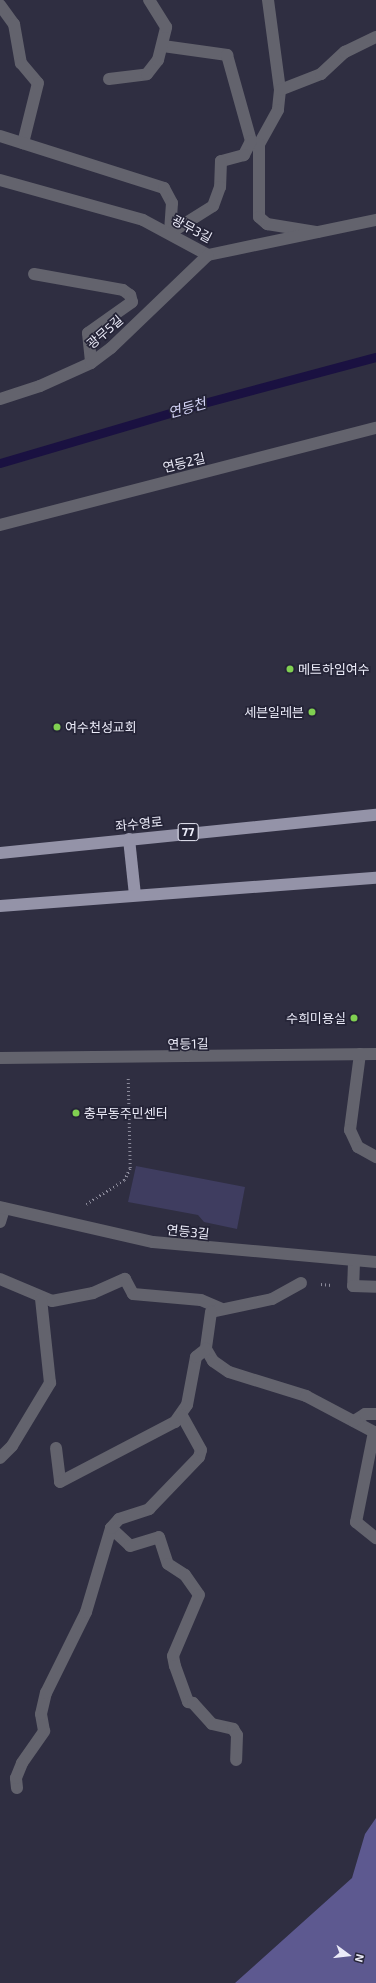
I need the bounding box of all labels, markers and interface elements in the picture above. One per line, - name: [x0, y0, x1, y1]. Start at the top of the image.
- street label: 광무3길: [169, 212, 215, 246]
- street label: 광무5길: [84, 312, 126, 352]
- water label: 연등천: [166, 395, 208, 421]
- street label: 연등2길: [161, 450, 207, 476]
- place label: 메트하임여수: [298, 661, 370, 677]
- marker: 메트하임여수: [285, 664, 295, 674]
- place label: 세븐일레븐: [244, 704, 304, 720]
- marker: 세븐일레븐: [307, 707, 317, 717]
- place label: 여수천성교회: [65, 719, 137, 735]
- marker: 여수천성교회: [52, 722, 62, 732]
- street label: 좌수영로: [114, 814, 164, 834]
- road number: 77: [177, 822, 199, 842]
- place label: 수희미용실: [286, 1010, 346, 1026]
- marker: 수희미용실: [349, 1013, 359, 1023]
- street label: 연등1길: [167, 1036, 209, 1052]
- place label: 충무동주민센터: [84, 1105, 168, 1121]
- marker: 충무동주민센터: [71, 1108, 81, 1118]
- street label: 연등3길: [166, 1222, 210, 1242]
- north arrow: [328, 1935, 368, 1975]
- text: N: [353, 1953, 367, 1964]

